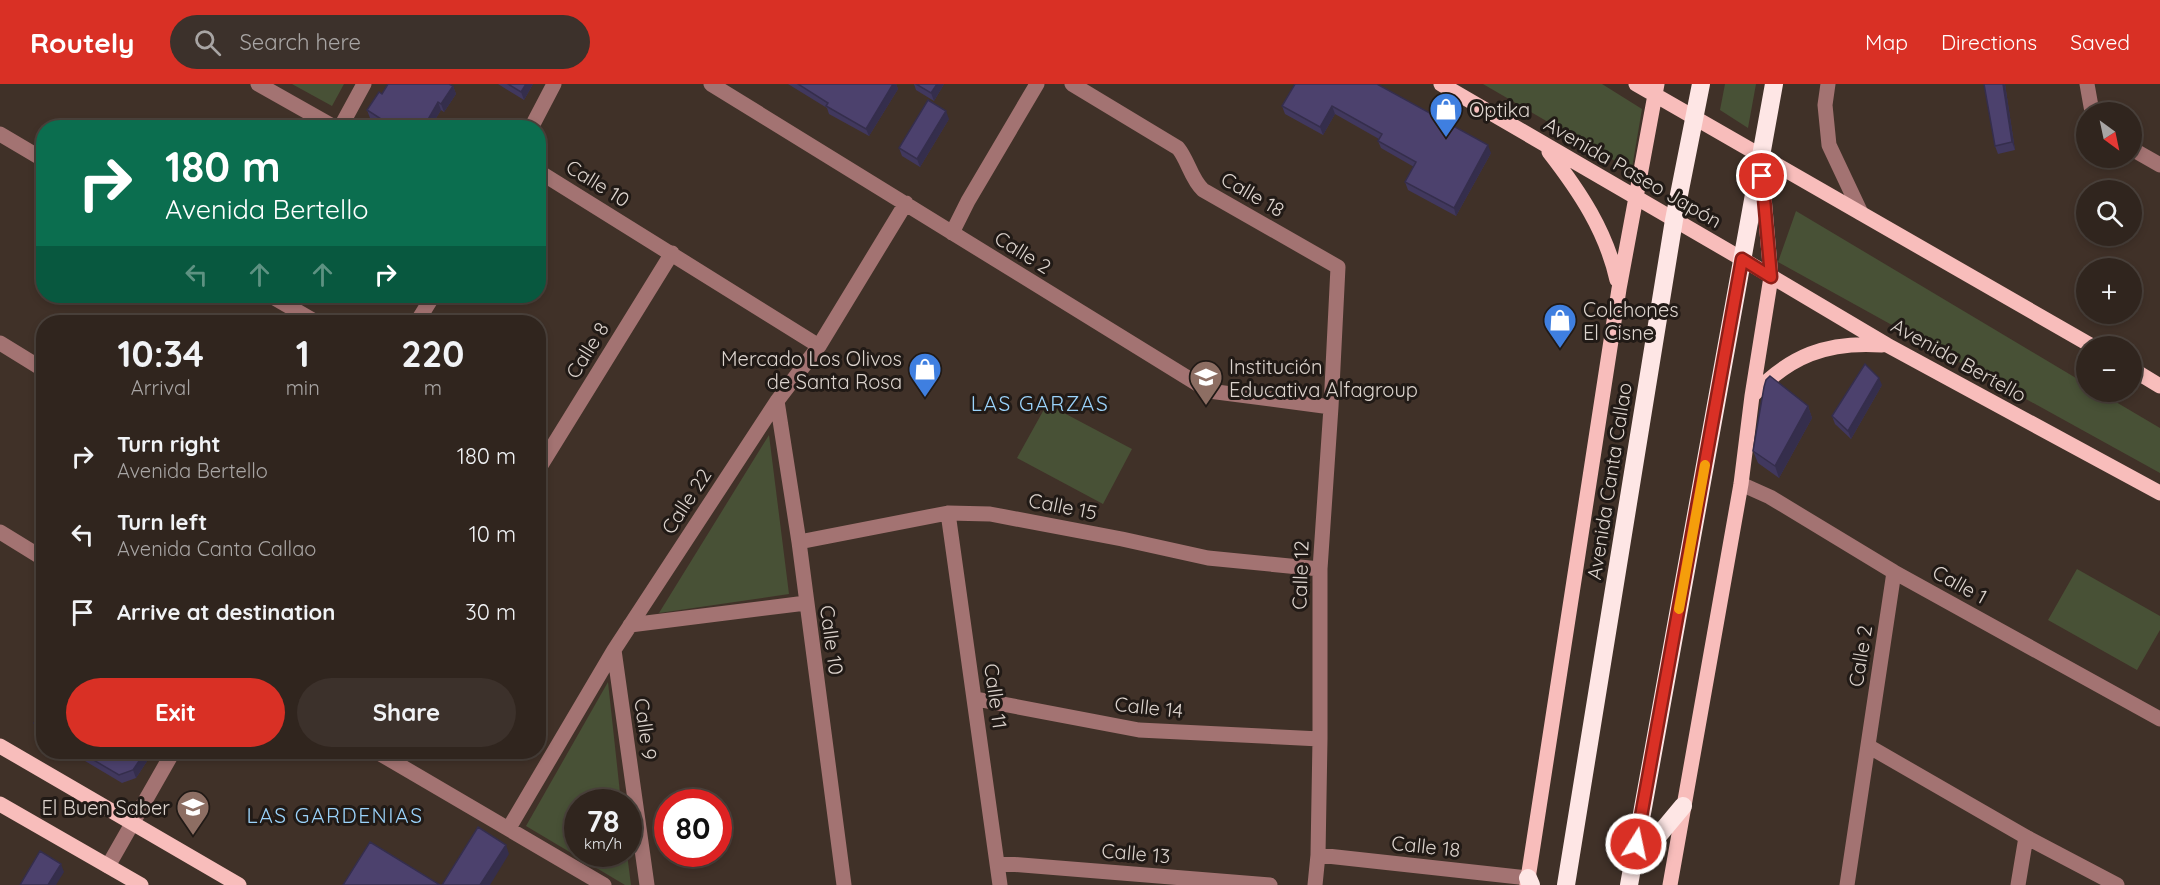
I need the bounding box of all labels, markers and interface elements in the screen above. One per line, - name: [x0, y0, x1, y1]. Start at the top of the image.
- search box: [170, 15, 590, 69]
- text: Routely: [30, 25, 134, 60]
- icon: search: [191, 26, 224, 59]
- text: Search here: [239, 28, 361, 56]
- text: Map: [1865, 29, 1908, 55]
- text: Directions: [1941, 29, 2037, 55]
- text: Saved: [2070, 29, 2130, 55]
- shop icon: Optika: [1428, 91, 1464, 138]
- place label: Optika: [1469, 97, 1530, 122]
- north arrow: [2076, 102, 2142, 168]
- map controls: [2076, 102, 2142, 402]
- street label: Avenida Paseo Japón: [1540, 111, 1726, 233]
- text: 180 m: [165, 140, 281, 193]
- icon: right: [66, 144, 144, 222]
- pin: [1736, 150, 1787, 201]
- street label: Calle 10: [562, 154, 634, 212]
- icon: arrive: [1745, 159, 1778, 192]
- street label: Calle 18: [1217, 166, 1289, 222]
- button: search: [2076, 180, 2142, 246]
- text: Avenida Bertello: [165, 192, 369, 226]
- street label: Calle 2: [990, 225, 1056, 279]
- icon: left: [180, 258, 213, 291]
- icon: ahead: [243, 258, 276, 291]
- icon: ahead: [306, 258, 339, 291]
- icon: right: [369, 258, 402, 291]
- button: +: [2076, 258, 2142, 324]
- place label: Colchones El Cisne: [1583, 297, 1679, 345]
- shop icon: Colchones El Cisne: [1542, 302, 1578, 349]
- street label: Avenida Bertello: [1887, 313, 2031, 407]
- street label: Calle 8: [560, 317, 614, 383]
- text: 10:34: [118, 331, 204, 376]
- text: 1: [296, 331, 310, 376]
- text: 220: [401, 331, 464, 376]
- button: −: [2076, 336, 2142, 402]
- place label: Mercado Los Olivos de Santa Rosa: [721, 346, 902, 394]
- shop icon: Mercado Los Olivos de Santa Rosa: [907, 351, 943, 398]
- place label: Institución Educativa Alfagroup: [1229, 354, 1418, 402]
- school or university icon: Institución Educativa Alfagroup: [1188, 359, 1224, 406]
- text: Arrival: [131, 375, 191, 400]
- text: min: [286, 375, 320, 400]
- text: m: [424, 375, 442, 400]
- street label: Avenida Canta Callao: [1581, 381, 1637, 581]
- district label: LAS GARZAS: [971, 390, 1109, 416]
- text: Turn right: [117, 430, 221, 458]
- icon: right: [66, 440, 99, 473]
- text: 180 m: [457, 442, 516, 470]
- text: Avenida Bertello: [117, 458, 268, 483]
- street label: Calle 22: [656, 464, 716, 538]
- street label: Calle 15: [1027, 487, 1099, 525]
- text: Turn left: [117, 508, 207, 536]
- icon: left: [66, 518, 99, 551]
- text: 10 m: [469, 520, 516, 548]
- text: Avenida Canta Callao: [117, 536, 316, 561]
- street label: Calle 12: [1286, 540, 1314, 610]
- street label: Calle 1: [1928, 559, 1992, 609]
- icon: arrive: [66, 596, 99, 629]
- text: Arrive at destination: [117, 598, 335, 626]
- text: 30 m: [465, 598, 516, 626]
- street label: Calle 10: [815, 603, 849, 677]
- street label: Calle 2: [1843, 623, 1877, 689]
- street label: Calle 11: [979, 662, 1013, 730]
- button: Exit: [66, 678, 285, 747]
- button: Share: [297, 678, 516, 747]
- street label: Calle 14: [1114, 691, 1184, 723]
- street label: Calle 9: [629, 697, 663, 761]
- school or university icon: El Buen Saber: [175, 789, 211, 836]
- speed limit sign: 80: [654, 789, 732, 867]
- place label: El Buen Saber: [41, 795, 170, 820]
- district label: LAS GARDENIAS: [247, 802, 424, 828]
- text: 78: [587, 802, 619, 840]
- position arrow: [1604, 812, 1668, 876]
- street label: Calle 18: [1390, 830, 1462, 862]
- text: km/h: [584, 834, 622, 853]
- street label: Calle 13: [1101, 838, 1171, 868]

